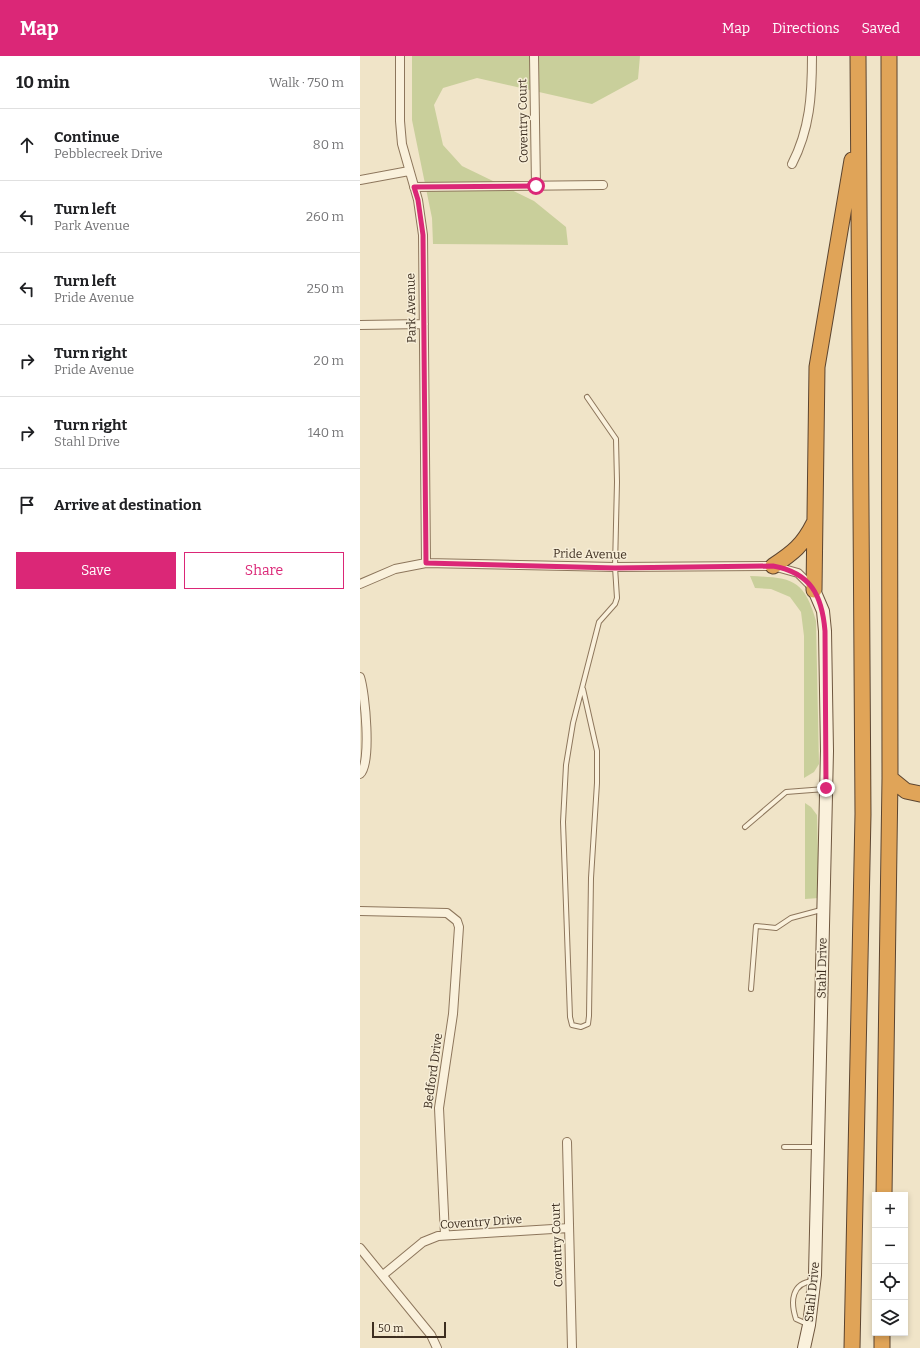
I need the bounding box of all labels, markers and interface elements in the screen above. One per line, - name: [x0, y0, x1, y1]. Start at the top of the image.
- text: Map: [20, 17, 59, 40]
- text: Map: [722, 20, 750, 37]
- text: Directions: [772, 20, 840, 37]
- text: Saved: [862, 20, 900, 37]
- text: 10 min: [16, 72, 70, 93]
- text: Walk · 750 m: [269, 75, 344, 90]
- street label: Coventry Court: [515, 78, 531, 163]
- text: Continue: [54, 128, 120, 146]
- icon: ahead: [16, 134, 38, 156]
- text: 80 m: [313, 137, 344, 152]
- text: Pebblecreek Drive: [54, 146, 163, 161]
- route start: [527, 177, 545, 195]
- text: Turn left: [54, 200, 116, 218]
- icon: left: [16, 206, 38, 228]
- text: 260 m: [306, 209, 344, 224]
- text: Park Avenue: [54, 218, 130, 233]
- text: Turn left: [54, 272, 116, 290]
- street label: Park Avenue: [403, 273, 419, 343]
- icon: left: [16, 278, 38, 300]
- text: 250 m: [307, 281, 344, 296]
- text: Pride Avenue: [54, 290, 134, 305]
- text: Turn right: [54, 344, 127, 362]
- icon: right: [16, 350, 38, 372]
- text: 20 m: [314, 353, 344, 368]
- text: Pride Avenue: [54, 362, 134, 377]
- text: Turn right: [54, 416, 127, 434]
- icon: right: [16, 422, 38, 444]
- text: 140 m: [308, 425, 344, 440]
- text: Stahl Drive: [54, 434, 120, 449]
- icon: arrive: [16, 494, 38, 516]
- text: Arrive at destination: [54, 496, 201, 514]
- street label: Pride Avenue: [553, 546, 627, 562]
- button: Save: [16, 552, 176, 589]
- button: Share: [184, 552, 344, 589]
- route end: [817, 779, 835, 797]
- street label: Stahl Drive: [814, 938, 830, 998]
- street label: Bedford Drive: [421, 1032, 445, 1110]
- map controls: [872, 1192, 908, 1336]
- button: +: [872, 1192, 908, 1228]
- street label: Coventry Court: [549, 1202, 565, 1287]
- street label: Coventry Drive: [439, 1212, 523, 1232]
- button: −: [872, 1228, 908, 1264]
- street label: Stahl Drive: [802, 1261, 822, 1323]
- button: locate: [872, 1264, 908, 1300]
- button: layers: [872, 1300, 908, 1336]
- scale bar: [372, 1320, 446, 1339]
- text: 50 m: [378, 1322, 404, 1335]

